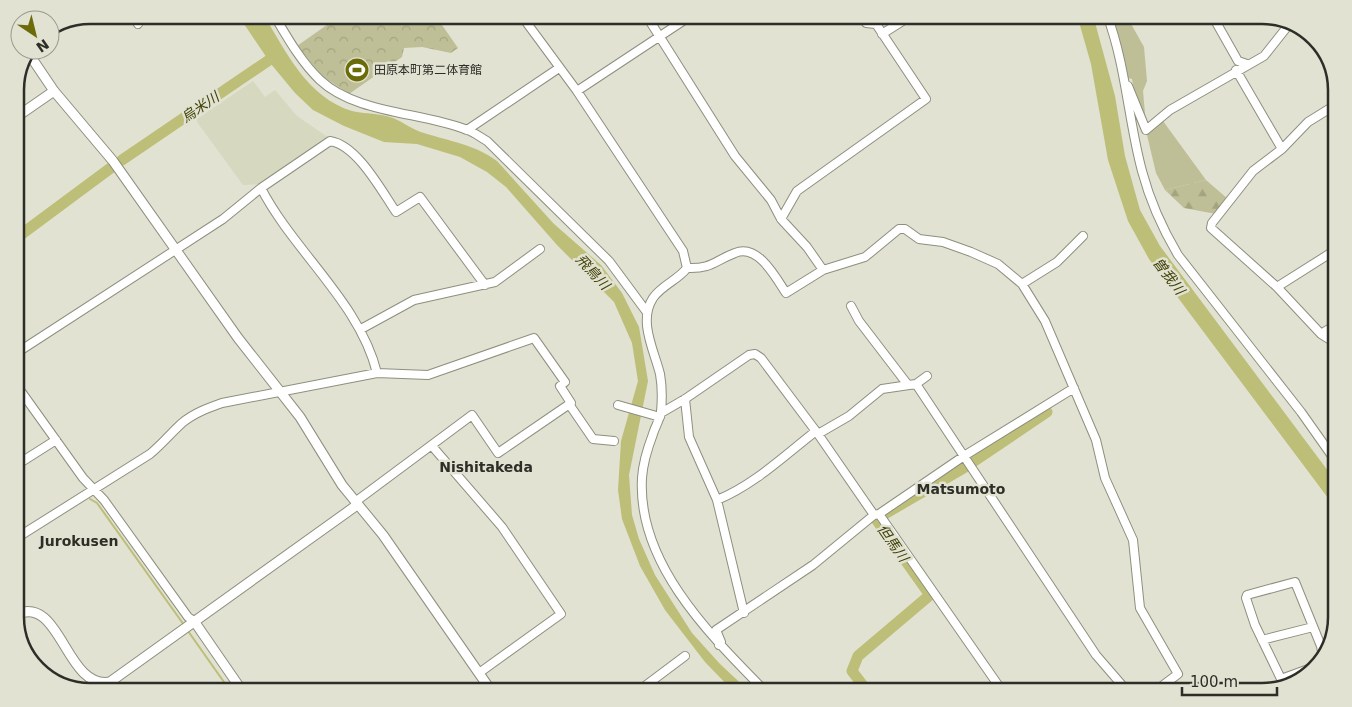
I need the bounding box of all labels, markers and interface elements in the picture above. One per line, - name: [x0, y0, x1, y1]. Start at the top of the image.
- north arrow: [10, 10, 60, 60]
- text: N: [33, 36, 52, 56]
- sports icon: 田原本町第二体育館: [344, 57, 370, 83]
- place label: 田原本町第二体育館: [374, 63, 482, 77]
- water label: 烏米川: [178, 88, 224, 125]
- water label: 飛鳥川: [573, 251, 615, 294]
- water label: 曽我川: [1150, 254, 1189, 299]
- district label: Nishitakeda: [439, 459, 533, 475]
- district label: Matsumoto: [917, 481, 1006, 497]
- water label: 但馬川: [874, 521, 913, 566]
- district label: Jurokusen: [39, 533, 118, 549]
- scale bar: [1182, 664, 1277, 696]
- text: 100 m: [1190, 673, 1238, 691]

